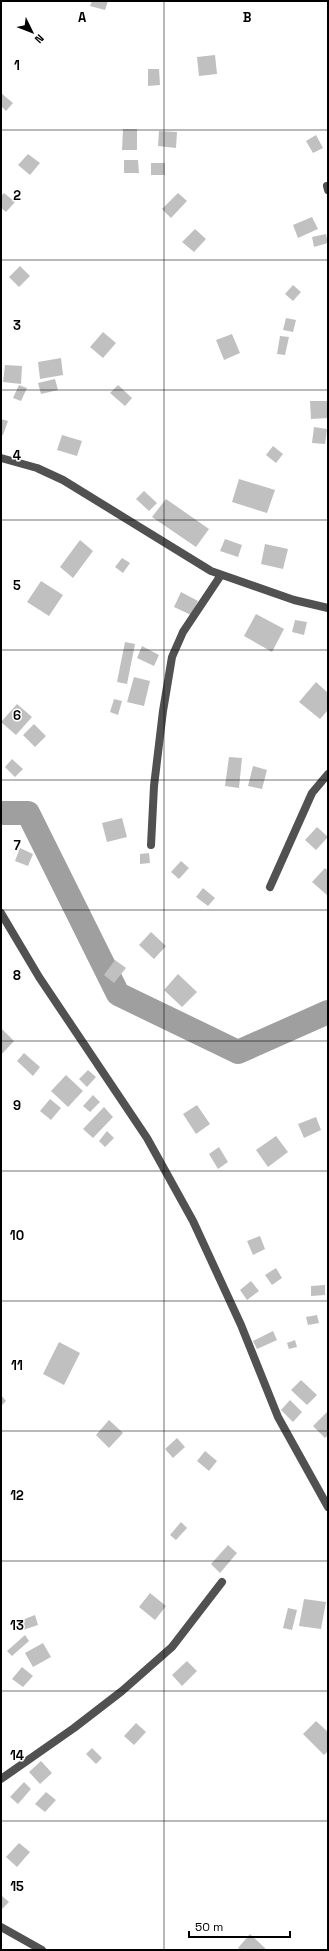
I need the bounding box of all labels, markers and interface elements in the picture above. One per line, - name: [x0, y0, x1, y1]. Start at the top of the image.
- text: A: [78, 9, 87, 26]
- text: B: [243, 9, 252, 26]
- north arrow: [12, 12, 52, 52]
- text: N: [32, 31, 47, 46]
- text: 1: [14, 57, 20, 74]
- text: 2: [13, 187, 21, 204]
- text: 3: [13, 317, 21, 334]
- text: 4: [13, 447, 21, 464]
- text: 5: [13, 577, 21, 594]
- text: 6: [13, 707, 21, 724]
- text: 7: [13, 837, 21, 854]
- text: 8: [13, 967, 21, 984]
- text: 9: [13, 1097, 21, 1114]
- text: 10: [10, 1227, 24, 1244]
- text: 11: [11, 1357, 23, 1374]
- text: 12: [10, 1487, 24, 1504]
- text: 13: [10, 1617, 24, 1634]
- text: 14: [10, 1747, 24, 1764]
- text: 15: [10, 1878, 24, 1895]
- scale bar: [189, 1913, 290, 1939]
- text: 50 m: [195, 1919, 223, 1935]

